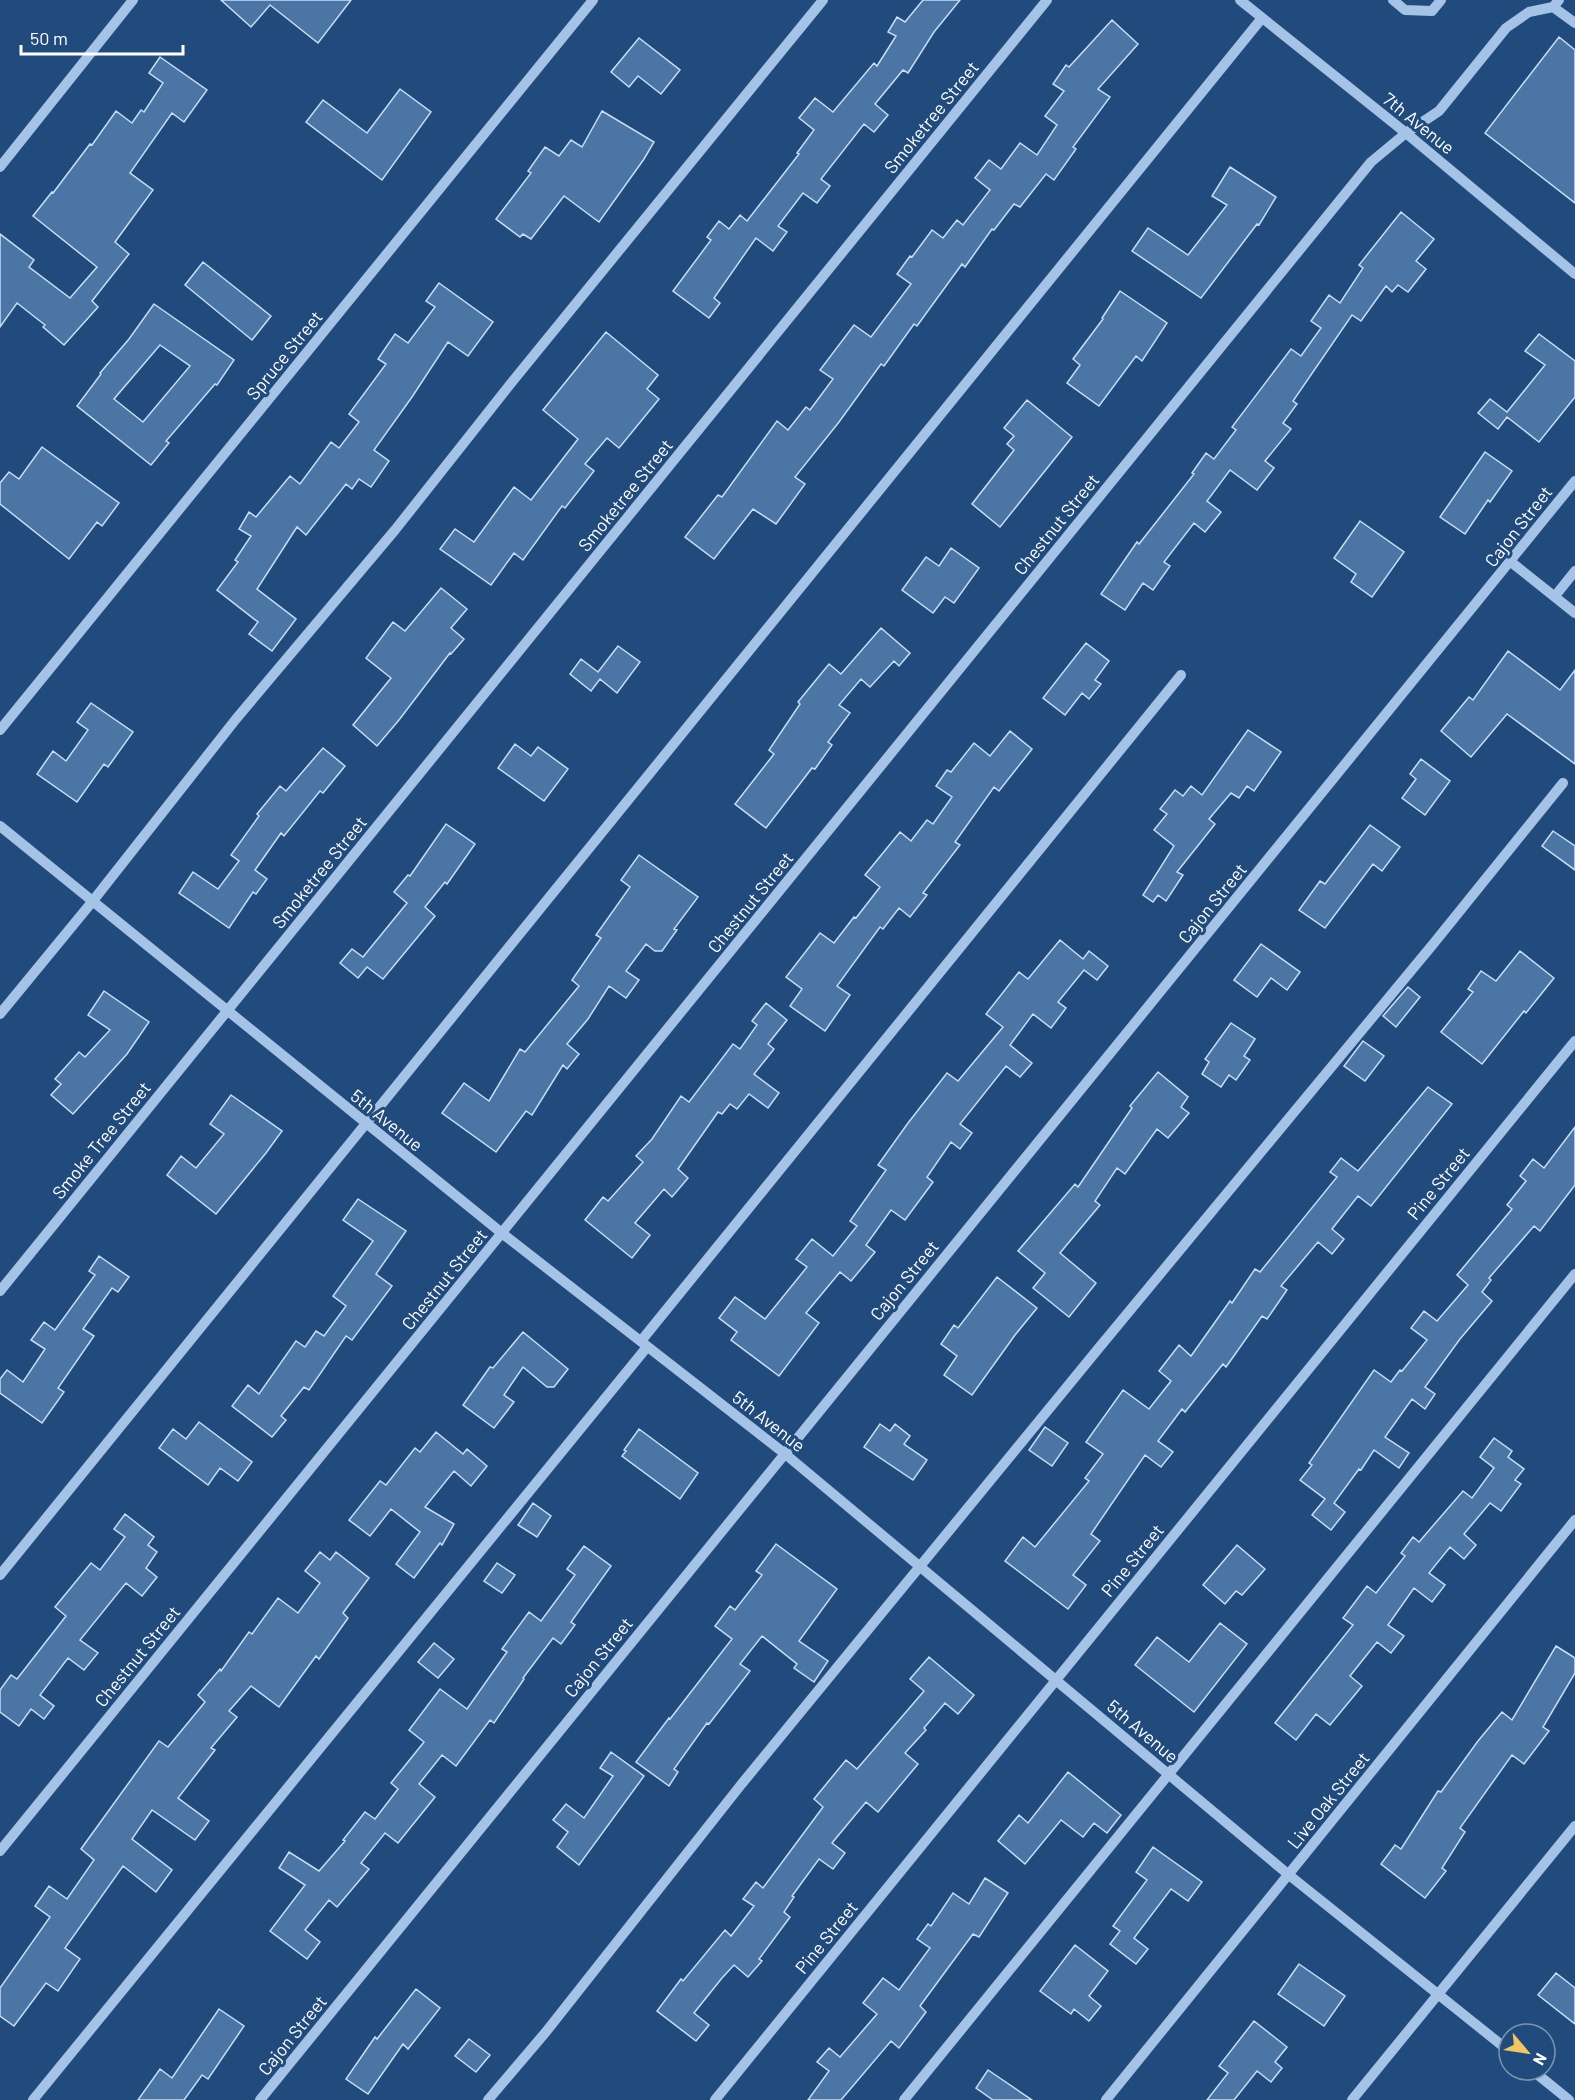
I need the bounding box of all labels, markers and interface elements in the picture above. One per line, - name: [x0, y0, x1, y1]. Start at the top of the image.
- scale bar: [21, 18, 183, 56]
- text: 50 m: [30, 27, 68, 49]
- street label: Smoketree Street: [879, 56, 983, 178]
- street label: 7th Avenue: [1379, 88, 1459, 158]
- street label: Spruce Street: [241, 306, 327, 404]
- street label: Smoketree Street: [573, 434, 677, 556]
- street label: Chestnut Street: [1009, 469, 1103, 579]
- street label: Cajon Street: [1480, 481, 1556, 571]
- street label: Smoketree Street: [267, 811, 371, 933]
- street label: Chestnut Street: [703, 847, 797, 957]
- street label: Cajon Street: [1173, 859, 1251, 947]
- street label: Smoke Tree Street: [47, 1077, 155, 1203]
- street label: 5th Avenue: [347, 1084, 427, 1156]
- street label: Pine Street: [1402, 1142, 1474, 1224]
- street label: Chestnut Street: [397, 1224, 491, 1334]
- street label: Cajon Street: [865, 1236, 943, 1324]
- street label: 5th Avenue: [728, 1386, 810, 1456]
- street label: Pine Street: [1096, 1519, 1168, 1601]
- street label: Chestnut Street: [90, 1601, 184, 1711]
- street label: Cajon Street: [559, 1613, 637, 1701]
- street label: 5th Avenue: [1103, 1695, 1183, 1767]
- street label: Live Oak Street: [1282, 1747, 1374, 1853]
- street label: Pine Street: [790, 1896, 862, 1978]
- street label: Cajon Street: [253, 1991, 331, 2079]
- north arrow: [1497, 2022, 1557, 2082]
- text: N: [1530, 2050, 1551, 2069]

